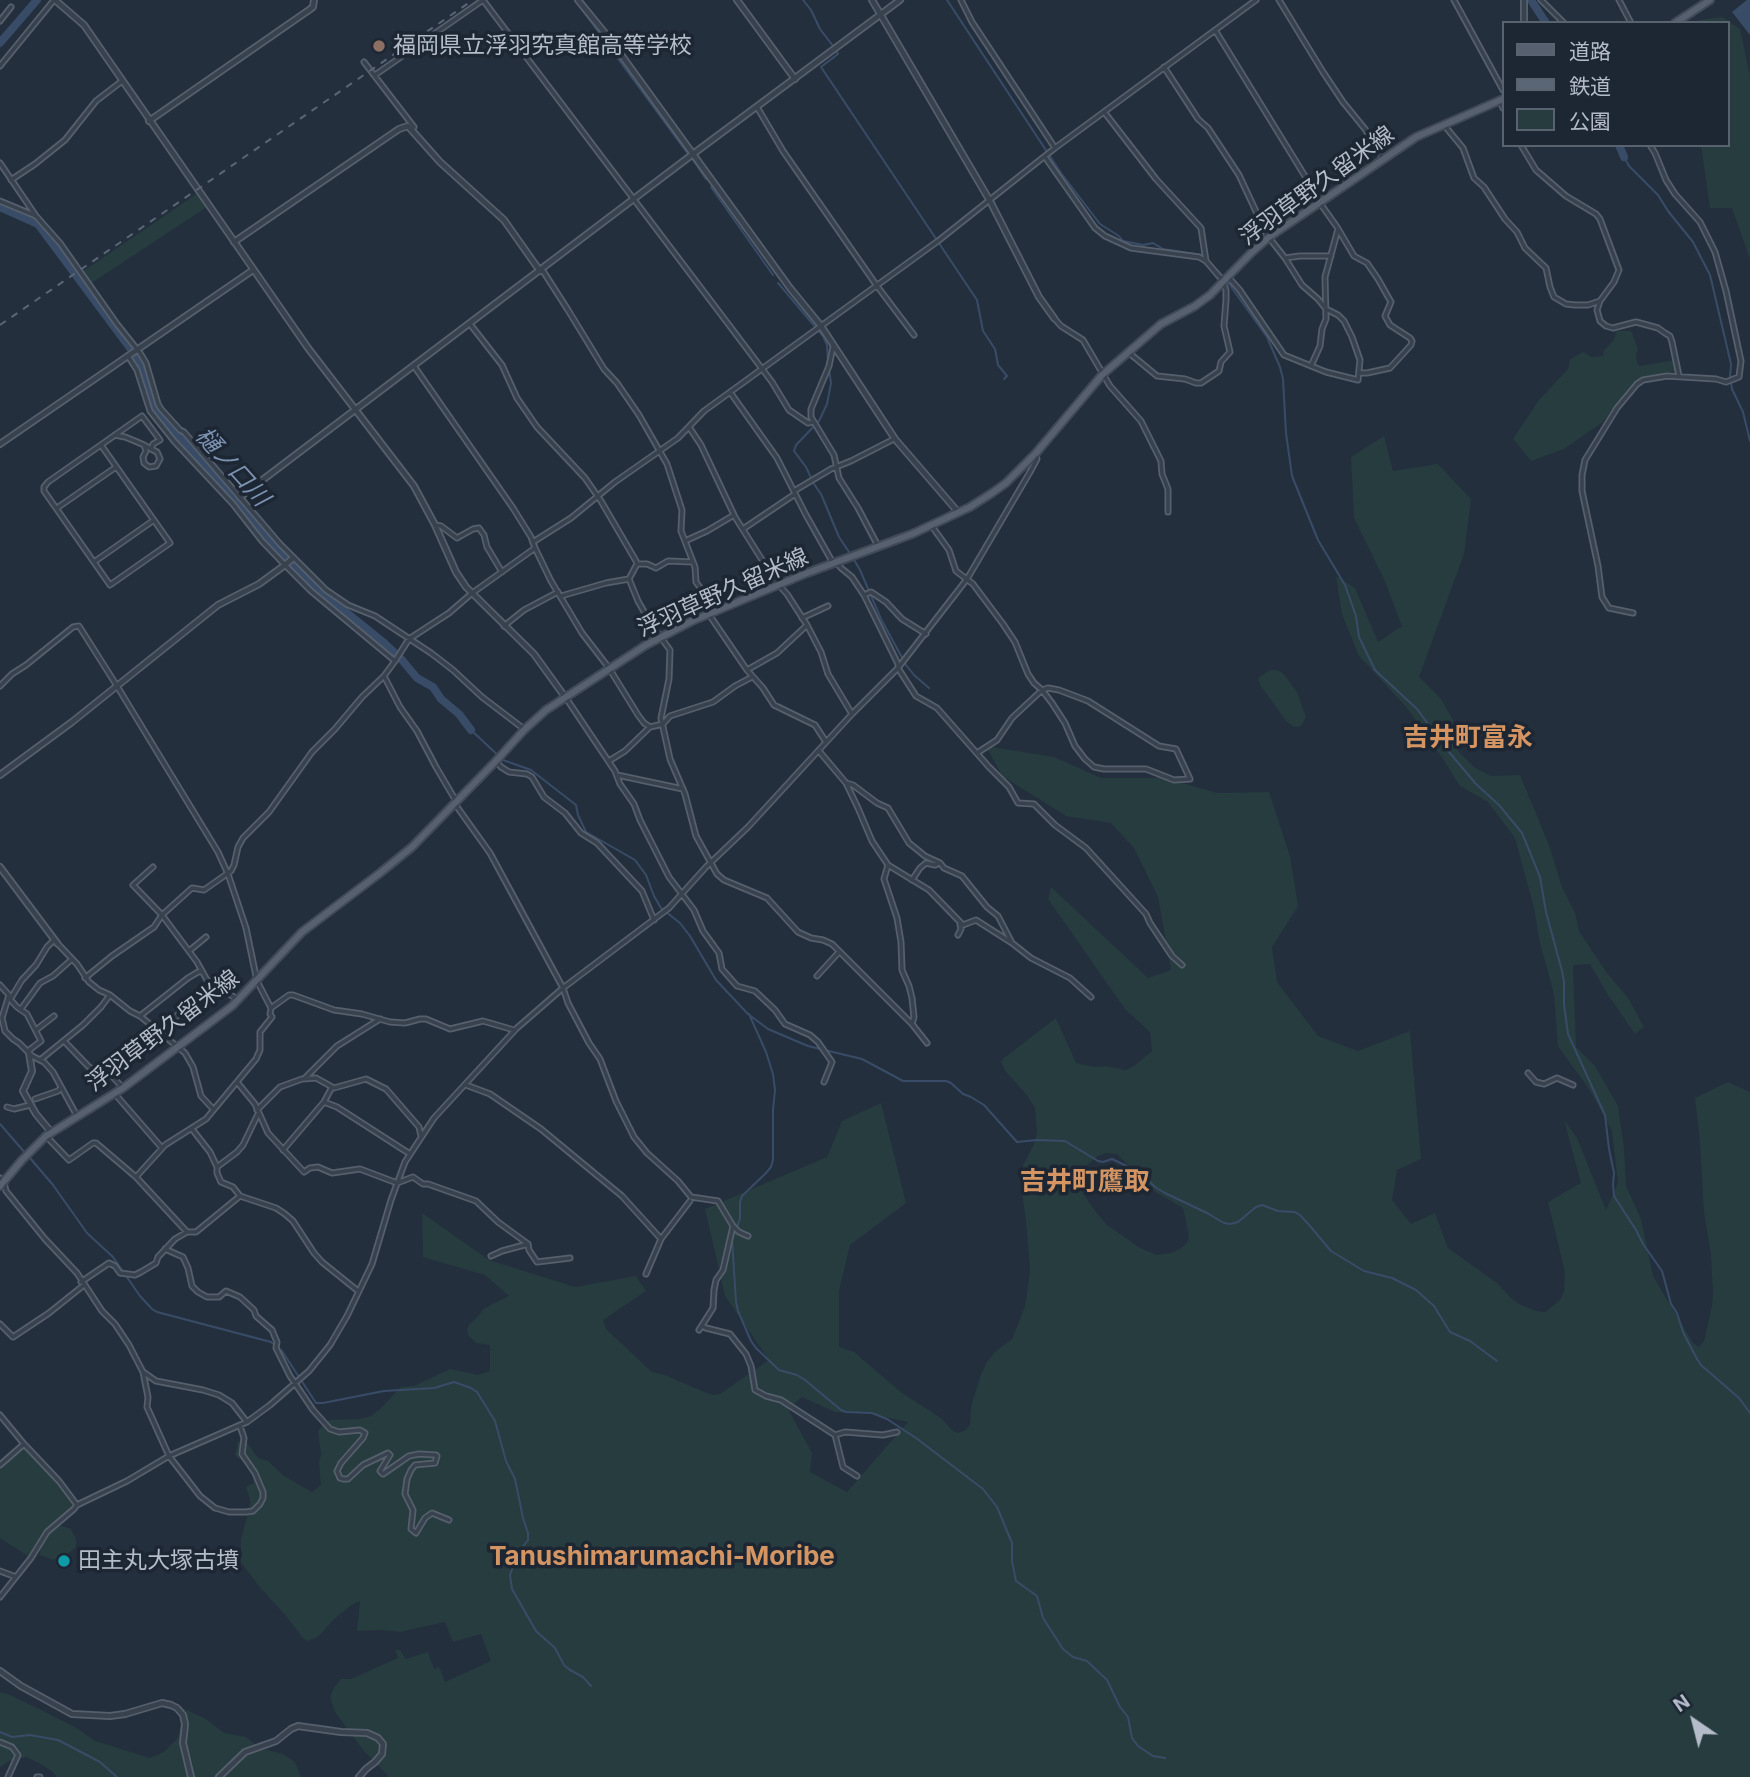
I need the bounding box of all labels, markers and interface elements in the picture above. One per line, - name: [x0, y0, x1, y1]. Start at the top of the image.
- legend: [1502, 21, 1729, 147]
- place label: 福岡県立浮羽究真館高等学校: [393, 32, 692, 60]
- marker: 福岡県立浮羽究真館高等学校: [371, 38, 387, 54]
- text: 道路: [1569, 39, 1611, 64]
- text: 鉄道: [1569, 74, 1611, 99]
- text: 公園: [1569, 109, 1611, 134]
- street label: 浮羽草野久留米線: [1234, 121, 1400, 251]
- water label: 樋ノ口川: [189, 422, 275, 512]
- street label: 浮羽草野久留米線: [633, 543, 813, 643]
- district label: 吉井町富永: [1403, 722, 1533, 754]
- street label: 浮羽草野久留米線: [81, 965, 245, 1097]
- district label: 吉井町鷹取: [1020, 1166, 1150, 1198]
- district label: Tanushimarumachi-Moribe: [489, 1541, 835, 1573]
- place label: 田主丸大塚古墳: [78, 1547, 239, 1575]
- marker: 田主丸大塚古墳: [56, 1553, 72, 1569]
- north arrow: [1659, 1686, 1729, 1756]
- text: N: [1669, 1690, 1694, 1717]

